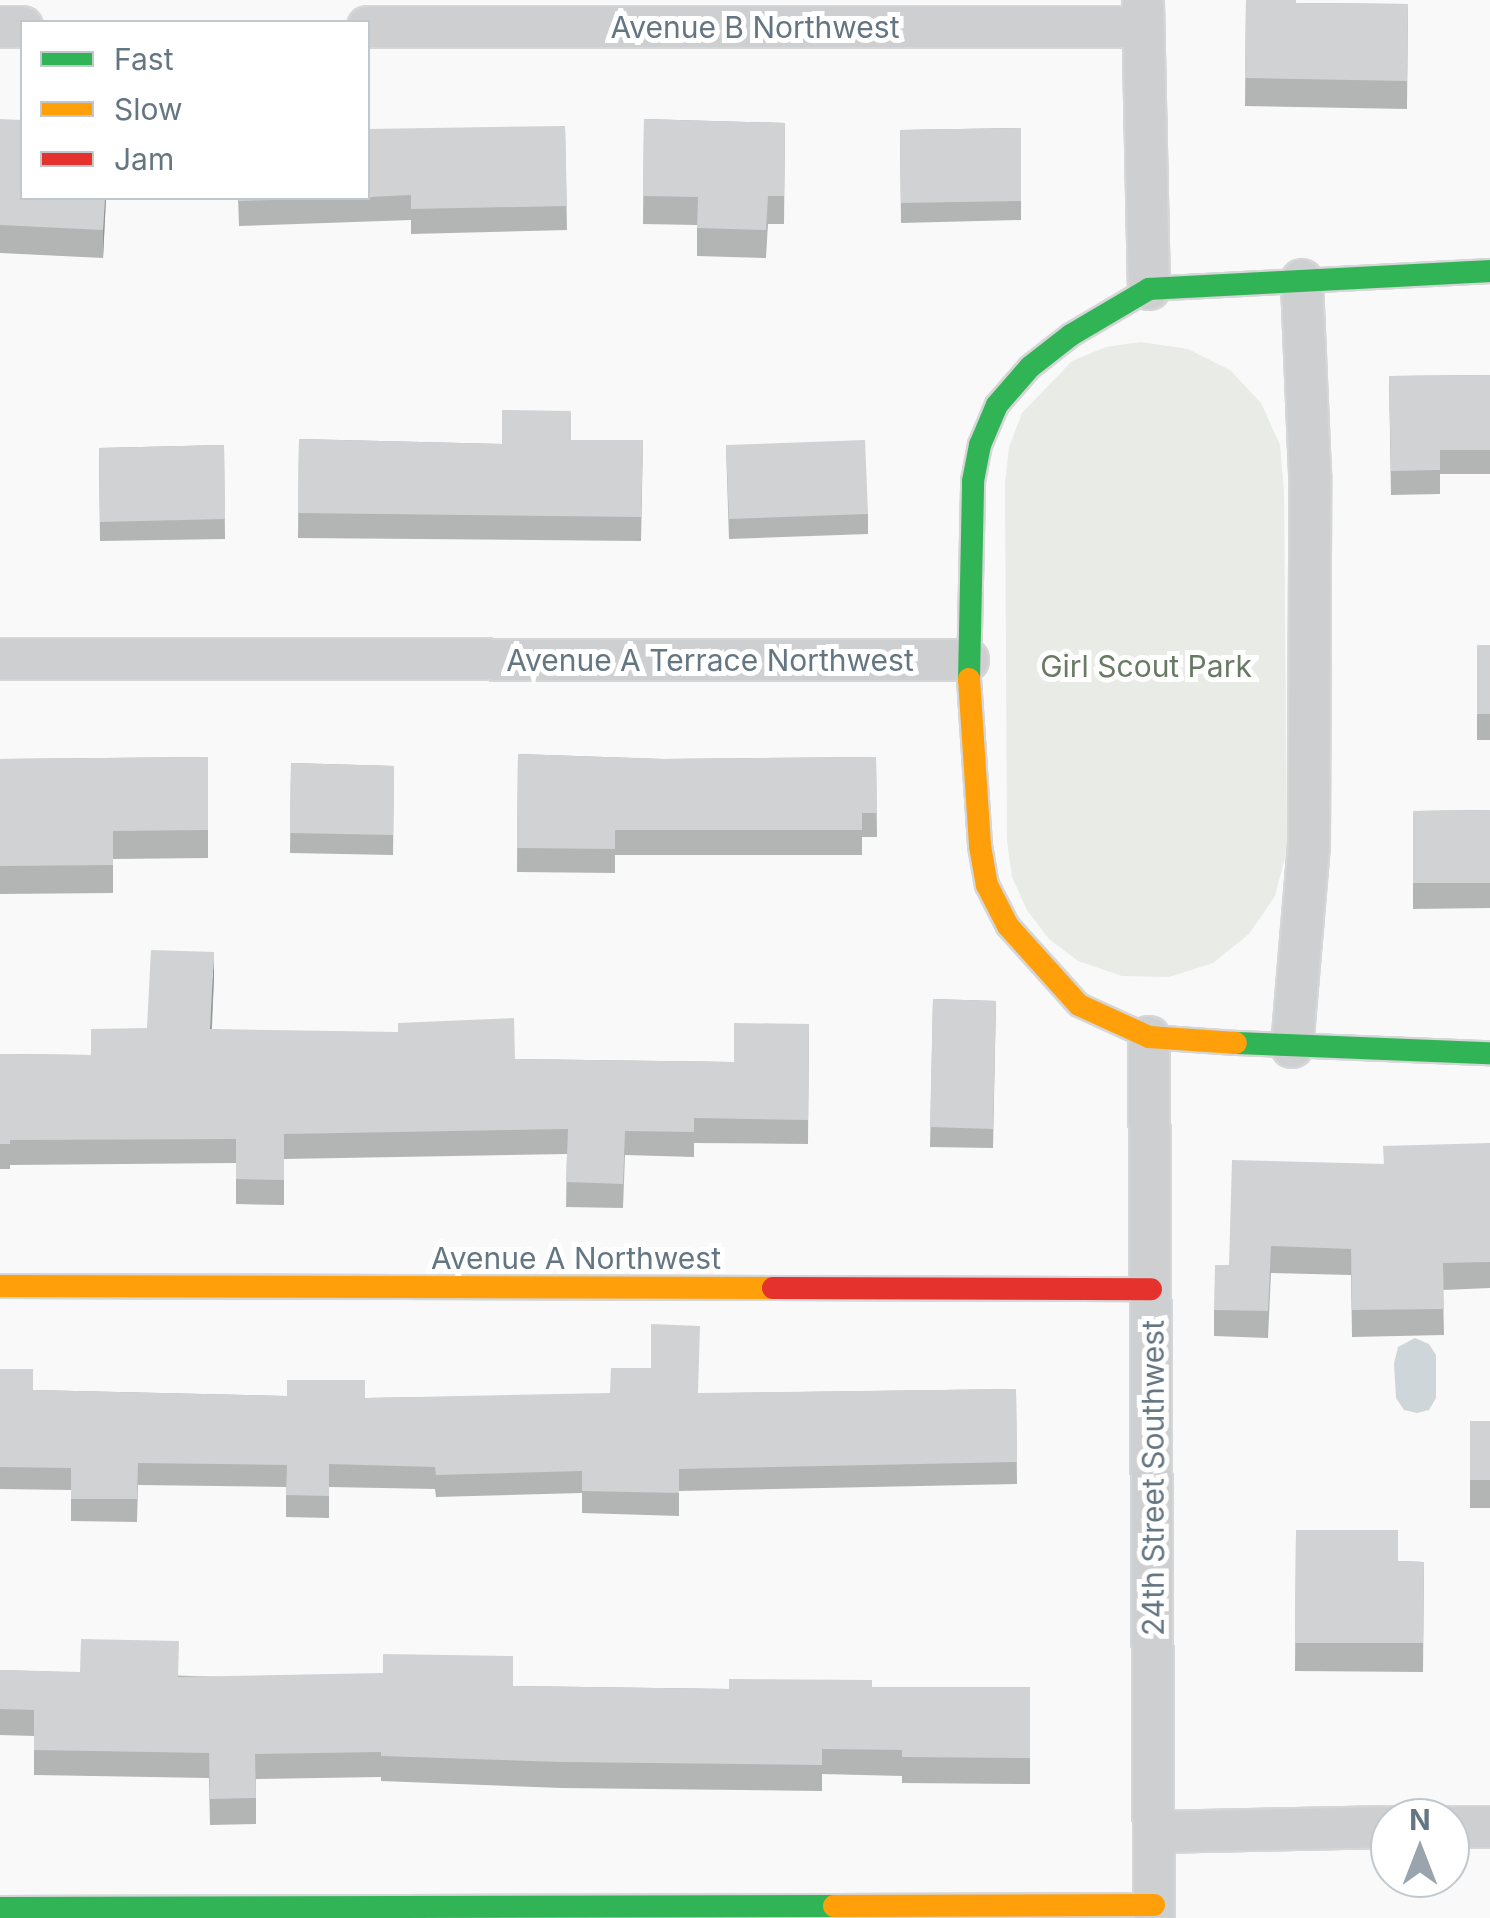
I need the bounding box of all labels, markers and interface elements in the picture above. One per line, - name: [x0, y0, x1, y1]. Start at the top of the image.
- street label: Avenue B Northwest: [611, 9, 899, 45]
- legend: [20, 20, 370, 200]
- text: Fast: [114, 41, 173, 77]
- text: Slow: [114, 91, 183, 127]
- text: Jam: [114, 141, 174, 177]
- street label: Avenue A Terrace Northwest: [506, 642, 914, 678]
- park label: Girl Scout Park: [1040, 648, 1252, 684]
- street label: Avenue A Northwest: [431, 1240, 721, 1276]
- street label: 24th Street Southwest: [1135, 1320, 1171, 1636]
- north arrow: [1370, 1798, 1470, 1898]
- text: N: [1409, 1803, 1431, 1837]

